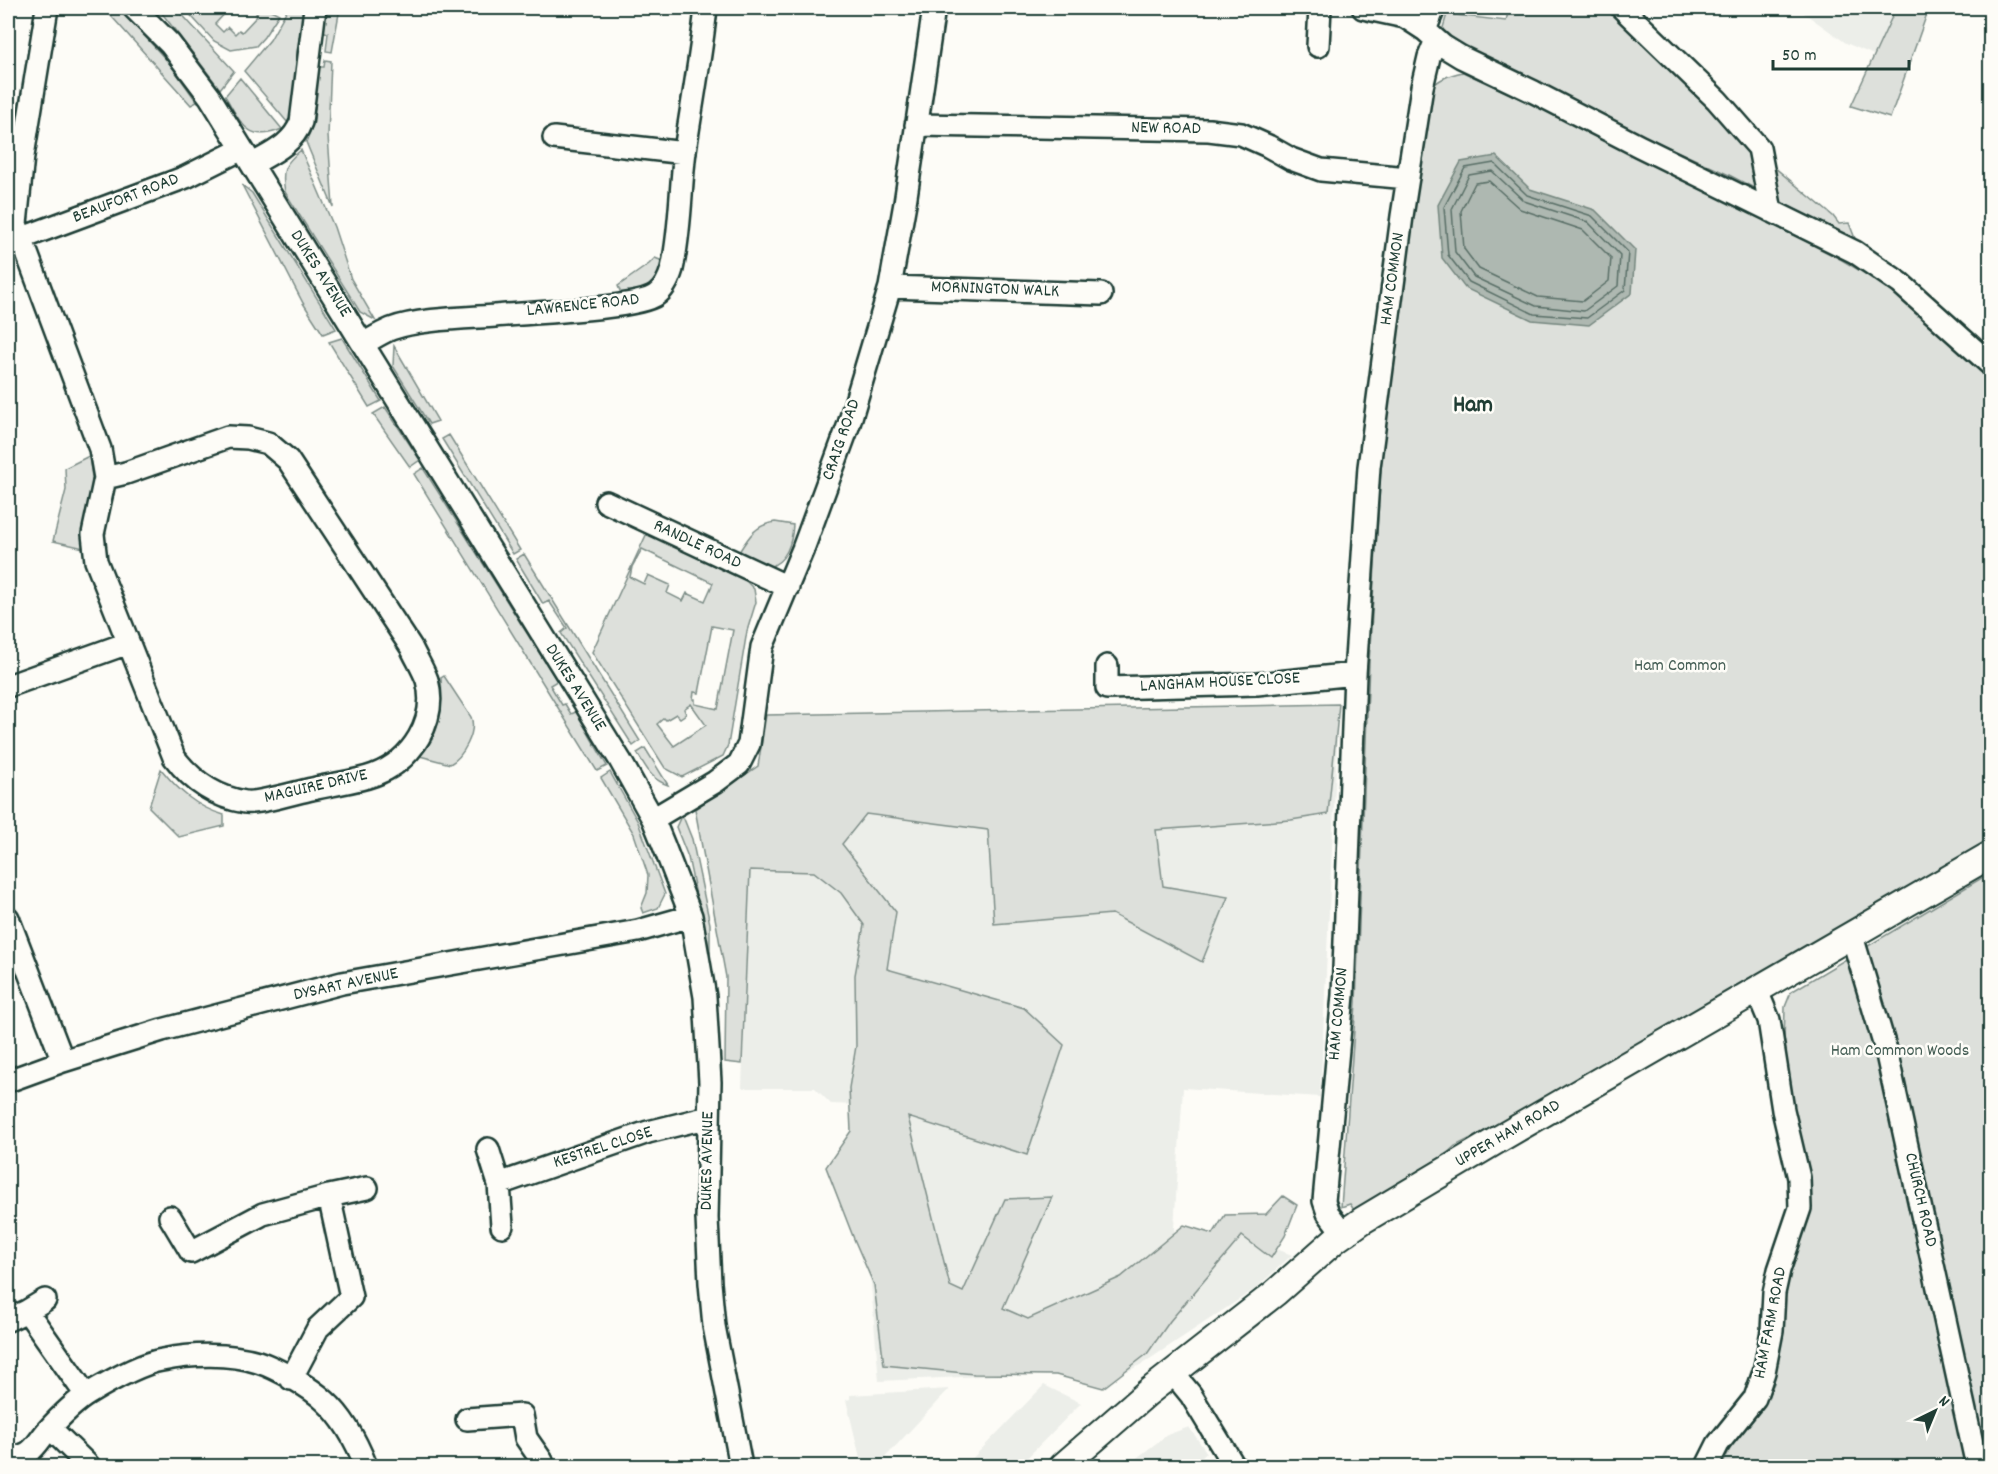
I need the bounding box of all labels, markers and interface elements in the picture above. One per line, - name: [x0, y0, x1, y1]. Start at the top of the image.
- scale bar: [1773, 33, 1910, 71]
- text: 50 m: [1782, 44, 1817, 69]
- street label: NEW ROAD: [1131, 116, 1201, 142]
- street label: BEAUFORT ROAD: [69, 167, 183, 231]
- street label: DUKES AVENUE: [283, 225, 357, 323]
- street label: HAM COMMON: [1374, 231, 1412, 327]
- street label: MORNINGTON WALK: [930, 275, 1060, 305]
- street label: LAWRENCE ROAD: [526, 288, 640, 324]
- district label: Ham: [1453, 389, 1493, 423]
- street label: CRAIG ROAD: [816, 396, 868, 484]
- street label: RANDLE ROAD: [649, 514, 745, 576]
- street label: DUKES AVENUE: [538, 639, 612, 737]
- park label: Ham Common: [1634, 654, 1726, 679]
- street label: LANGHAM HOUSE CLOSE: [1139, 666, 1301, 700]
- street label: MAGUIRE DRIVE: [262, 763, 370, 811]
- street label: DYSART AVENUE: [291, 962, 401, 1008]
- street label: HAM COMMON: [1322, 966, 1356, 1062]
- park label: Ham Common Woods: [1831, 1039, 1969, 1064]
- street label: UPPER HAM ROAD: [1451, 1094, 1565, 1174]
- street label: DUKES AVENUE: [695, 1111, 721, 1211]
- street label: KESTREL CLOSE: [550, 1120, 656, 1176]
- street label: CHURCH ROAD: [1897, 1150, 1943, 1250]
- street label: HAM FARM ROAD: [1748, 1265, 1794, 1381]
- north arrow: [1905, 1381, 1965, 1441]
- text: N: [1933, 1391, 1954, 1413]

